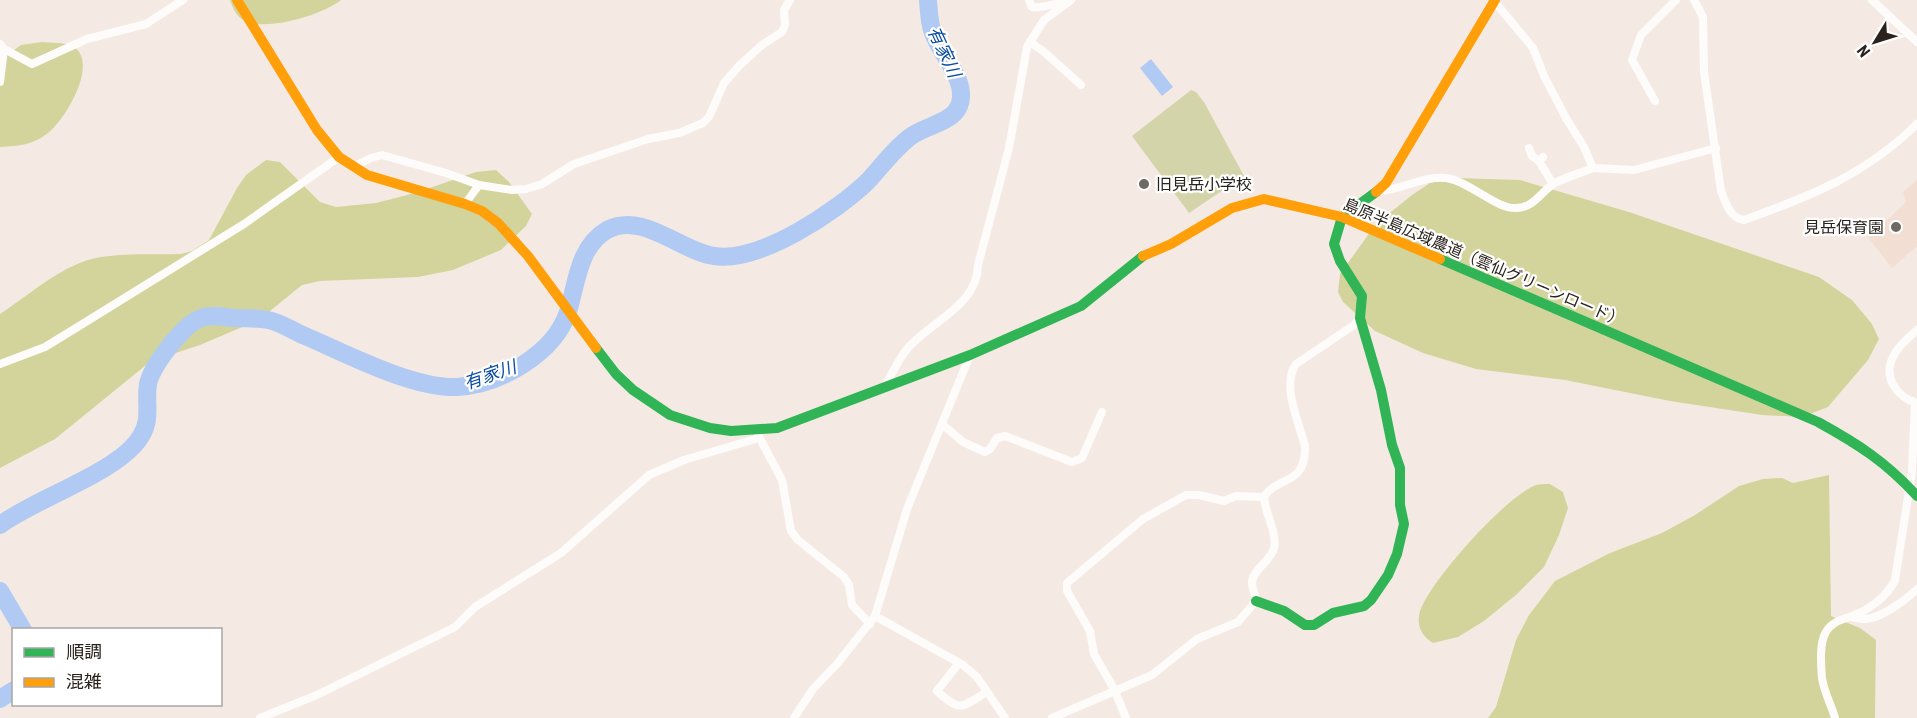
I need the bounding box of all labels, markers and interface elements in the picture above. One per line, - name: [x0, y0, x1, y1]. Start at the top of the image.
- north arrow: [1845, 12, 1905, 72]
- water label: 有家川: [924, 23, 966, 83]
- text: N: [1853, 41, 1874, 61]
- place label: 旧見岳小学校: [1156, 175, 1252, 194]
- marker: 旧見岳小学校: [1137, 177, 1151, 191]
- street label: 島原半島広域農道（雲仙グリーンロード）: [1341, 194, 1627, 330]
- place label: 見岳保育園: [1804, 218, 1884, 237]
- marker: 見岳保育園: [1889, 220, 1903, 234]
- water label: 有家川: [461, 355, 521, 393]
- legend: [12, 628, 222, 706]
- text: 順調: [66, 641, 102, 662]
- text: 混雑: [66, 671, 102, 692]

